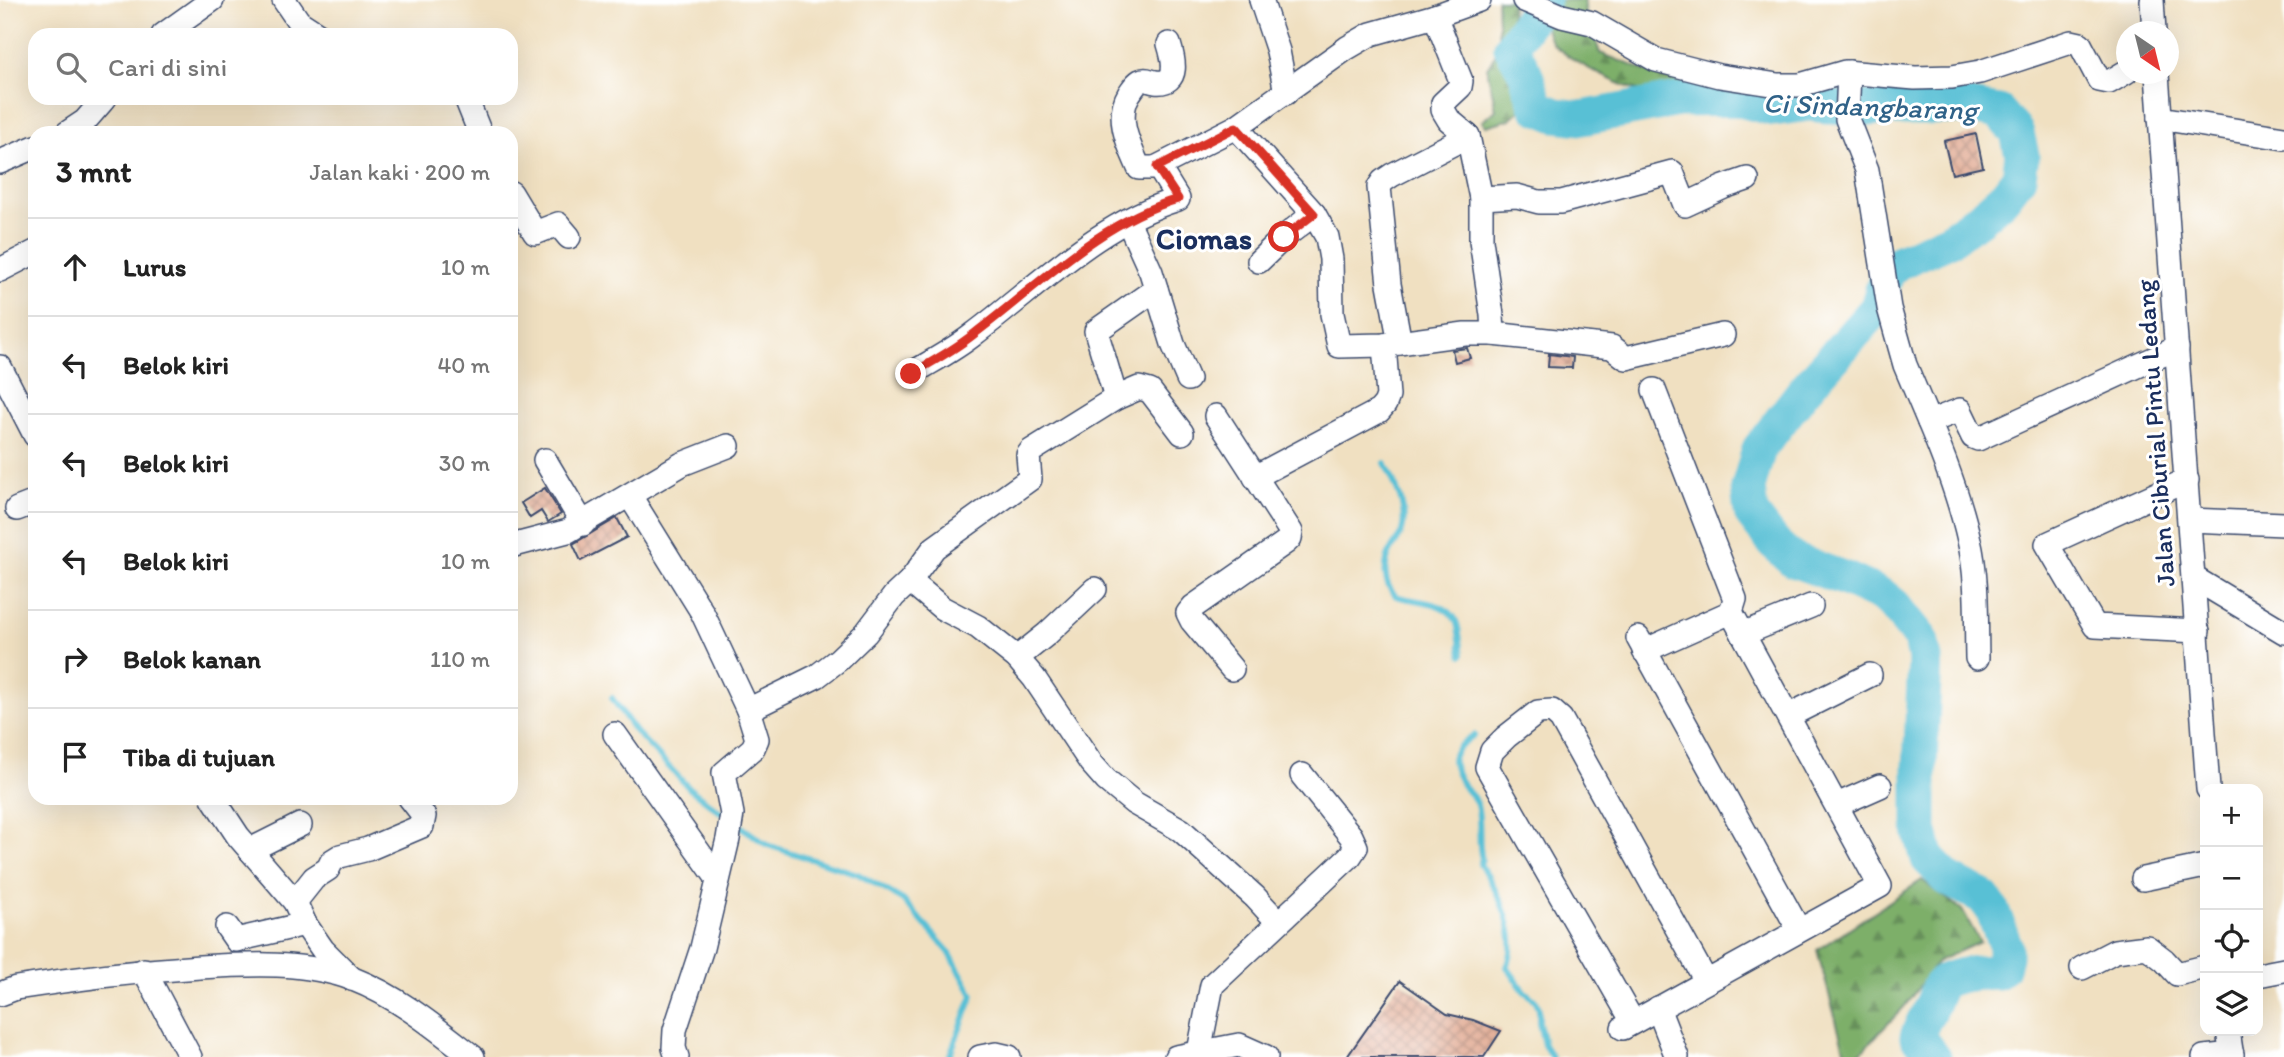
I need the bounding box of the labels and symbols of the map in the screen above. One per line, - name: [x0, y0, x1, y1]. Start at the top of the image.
- north arrow: [2116, 21, 2179, 84]
- water label: Ci Sindangbarang: [1762, 85, 1981, 127]
- district label: Ciomas: [1156, 220, 1252, 257]
- route start: [1268, 221, 1299, 252]
- street label: Jalan Ciburial Pintu Ledang: [2128, 278, 2182, 588]
- route end: [895, 358, 926, 389]

